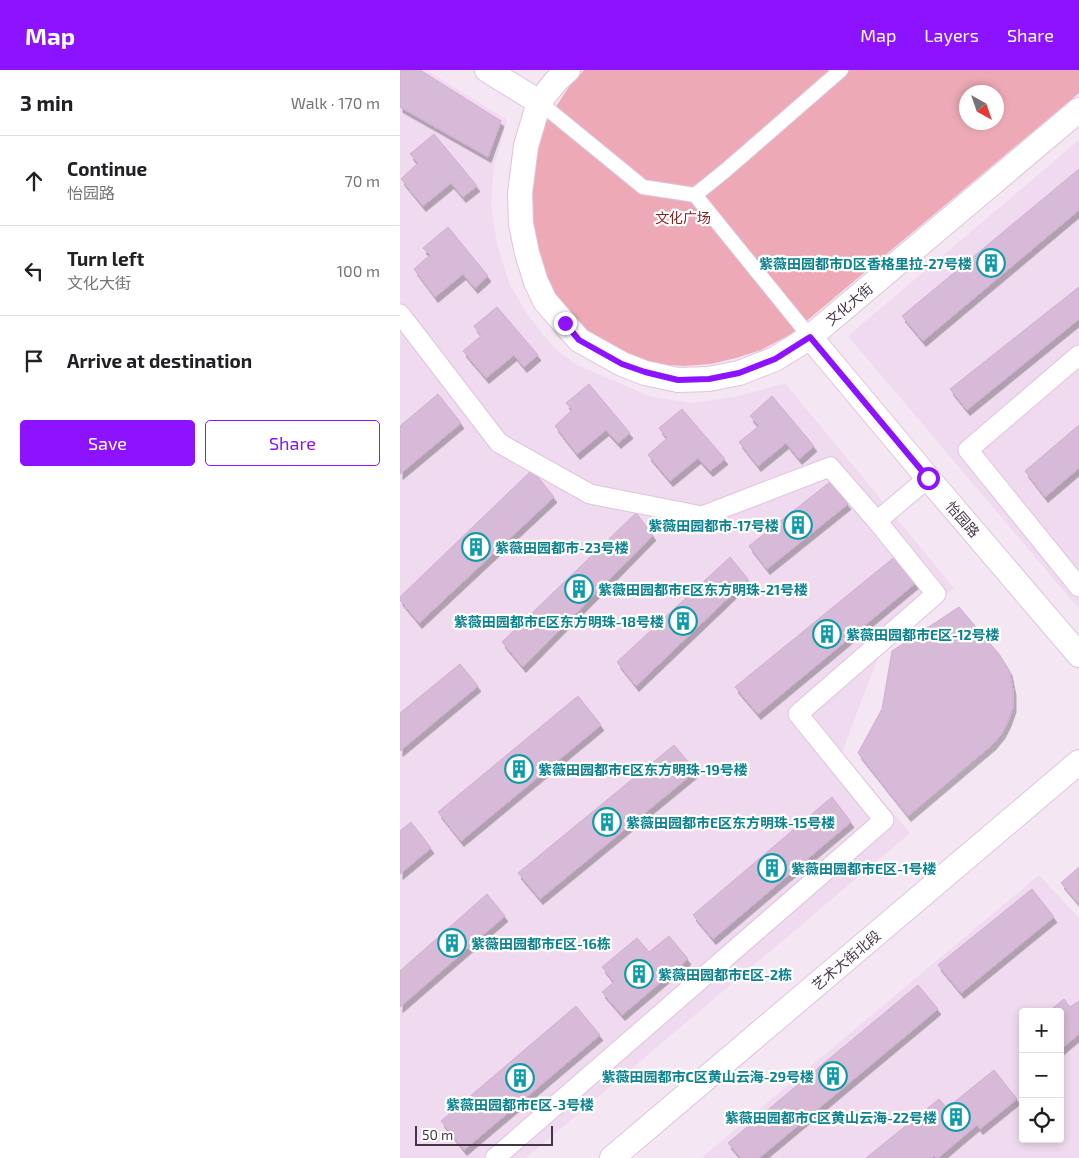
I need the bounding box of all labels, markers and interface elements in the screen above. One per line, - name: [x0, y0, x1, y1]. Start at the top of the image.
- text: Map: [25, 21, 75, 50]
- text: Map: [860, 24, 896, 46]
- text: Layers: [924, 24, 979, 46]
- text: Share: [1007, 24, 1054, 46]
- north arrow: [959, 85, 1004, 130]
- text: 3 min: [20, 90, 73, 115]
- text: Walk · 170 m: [291, 93, 380, 112]
- text: Continue: [67, 157, 147, 180]
- icon: ahead: [20, 167, 48, 195]
- text: 70 m: [345, 171, 380, 190]
- text: 怡园路: [67, 183, 115, 202]
- park label: 文化广场: [655, 209, 711, 226]
- text: Turn left: [67, 247, 144, 270]
- building icon: 紫薇田园都市D区香格里拉-27号楼: [976, 248, 1006, 278]
- place label: 紫薇田园都市D区香格里拉-27号楼: [759, 255, 972, 272]
- icon: left: [20, 257, 48, 285]
- text: 100 m: [337, 261, 380, 280]
- text: 文化大街: [67, 273, 131, 292]
- street label: 文化大街: [822, 279, 876, 329]
- route end: [554, 312, 577, 335]
- icon: arrive: [20, 347, 48, 375]
- text: Arrive at destination: [67, 349, 252, 372]
- button: Save: [20, 420, 195, 466]
- button: Share: [205, 420, 380, 466]
- route start: [917, 467, 940, 490]
- street label: 怡园路: [943, 498, 983, 540]
- building icon: 紫薇田园都市-17号楼: [783, 510, 813, 540]
- place label: 紫薇田园都市-17号楼: [648, 517, 779, 534]
- building icon: 紫薇田园都市-23号楼: [461, 532, 491, 562]
- place label: 紫薇田园都市-23号楼: [495, 539, 629, 556]
- building icon: 紫薇田园都市E区东方明珠-21号楼: [564, 574, 594, 604]
- place label: 紫薇田园都市E区东方明珠-21号楼: [598, 581, 808, 598]
- building icon: 紫薇田园都市E区东方明珠-18号楼: [668, 606, 698, 636]
- place label: 紫薇田园都市E区东方明珠-18号楼: [454, 613, 664, 630]
- building icon: 紫薇田园都市E区-12号楼: [812, 619, 842, 649]
- place label: 紫薇田园都市E区-12号楼: [846, 626, 1000, 643]
- building icon: 紫薇田园都市E区东方明珠-19号楼: [504, 754, 534, 784]
- place label: 紫薇田园都市E区东方明珠-19号楼: [538, 761, 748, 778]
- building icon: 紫薇田园都市E区东方明珠-15号楼: [592, 807, 622, 837]
- place label: 紫薇田园都市E区东方明珠-15号楼: [626, 814, 835, 831]
- building icon: 紫薇田园都市E区-1号楼: [757, 853, 787, 883]
- place label: 紫薇田园都市E区-1号楼: [791, 860, 937, 877]
- street label: 艺术大街北段: [808, 926, 884, 994]
- building icon: 紫薇田园都市E区-16栋: [437, 928, 467, 958]
- place label: 紫薇田园都市E区-16栋: [471, 935, 611, 952]
- building icon: 紫薇田园都市E区-2栋: [624, 959, 654, 989]
- place label: 紫薇田园都市E区-2栋: [658, 966, 792, 983]
- map controls: [1019, 1008, 1064, 1143]
- button: +: [1019, 1008, 1064, 1053]
- button: −: [1019, 1053, 1064, 1098]
- building icon: 紫薇田园都市C区黄山云海-29号楼: [818, 1061, 848, 1091]
- building icon: 紫薇田园都市E区-3号楼: [505, 1063, 535, 1093]
- place label: 紫薇田园都市C区黄山云海-29号楼: [602, 1068, 814, 1085]
- place label: 紫薇田园都市E区-3号楼: [446, 1096, 594, 1113]
- button: locate: [1019, 1098, 1064, 1143]
- building icon: 紫薇田园都市C区黄山云海-22号楼: [941, 1102, 971, 1132]
- place label: 紫薇田园都市C区黄山云海-22号楼: [725, 1109, 937, 1126]
- scale bar: [415, 1123, 552, 1146]
- text: 50 m: [422, 1126, 453, 1143]

